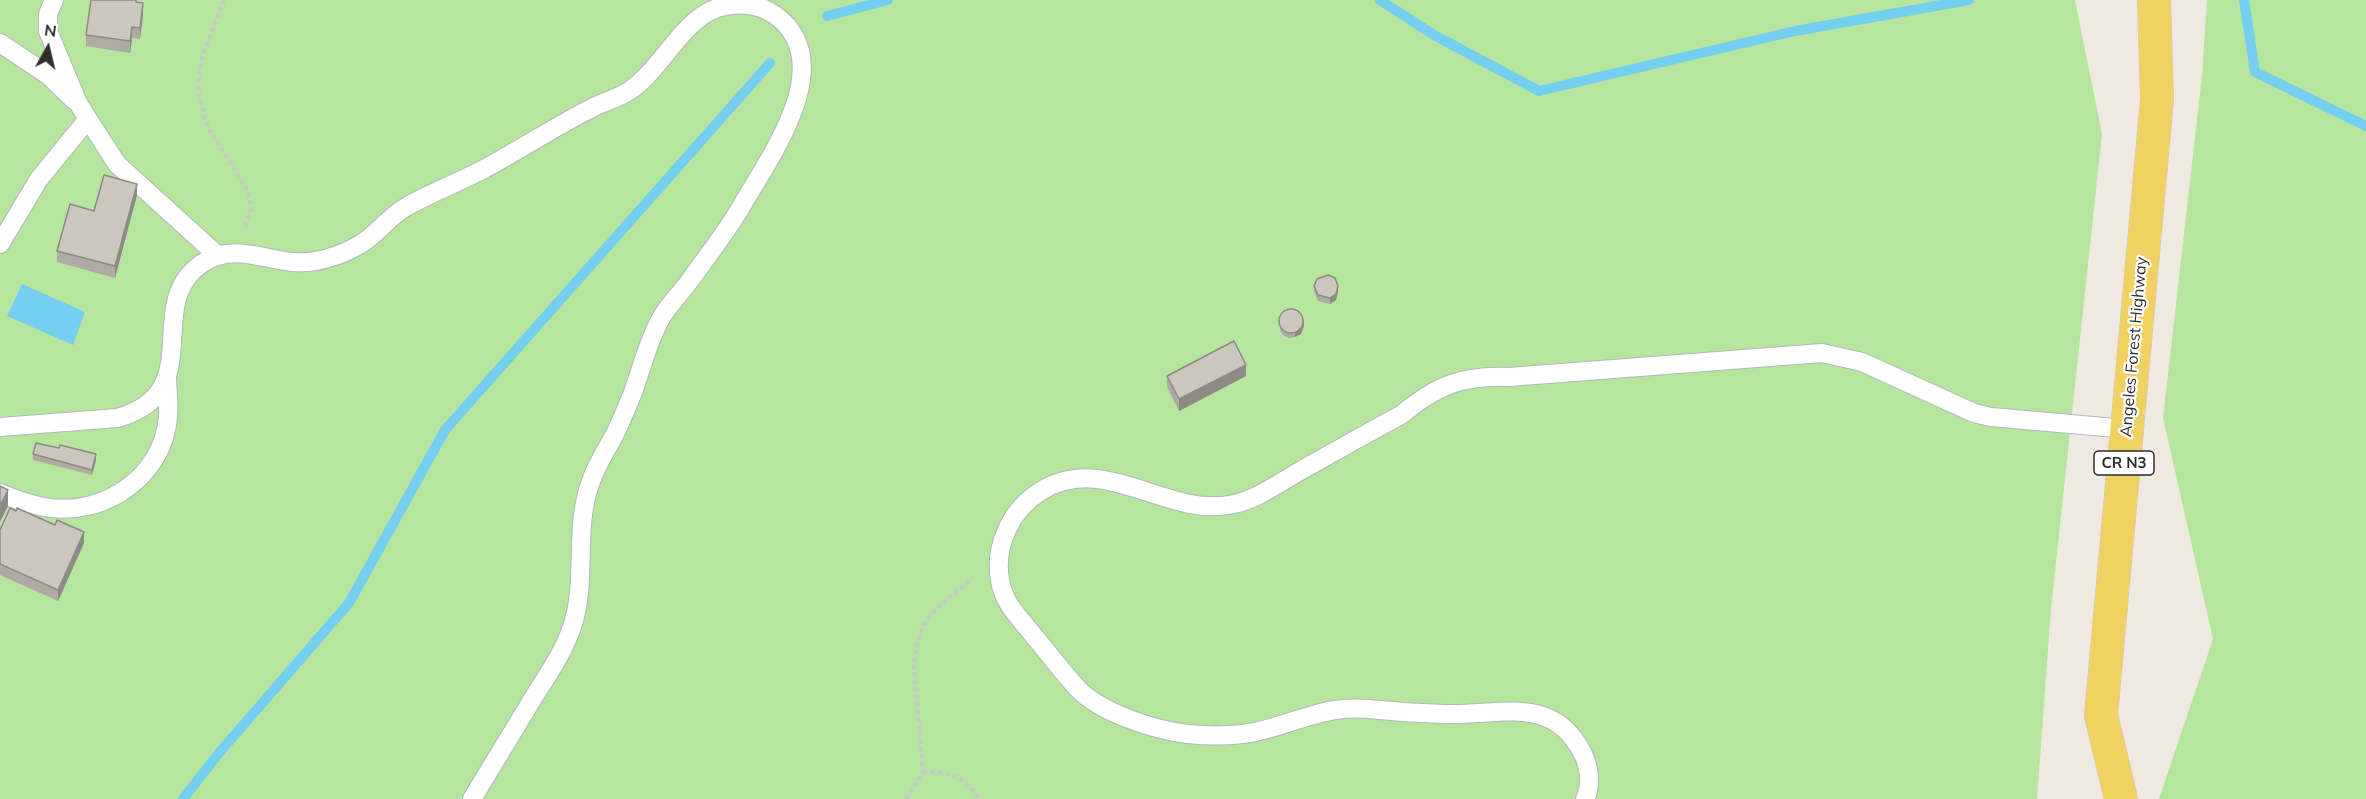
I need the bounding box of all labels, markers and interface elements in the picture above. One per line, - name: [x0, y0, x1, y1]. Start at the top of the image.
- north arrow: [18, 18, 78, 78]
- text: N: [43, 19, 58, 41]
- street label: Angeles Forest Highway: [2117, 256, 2151, 438]
- road number: CR N3: [2094, 451, 2154, 475]

